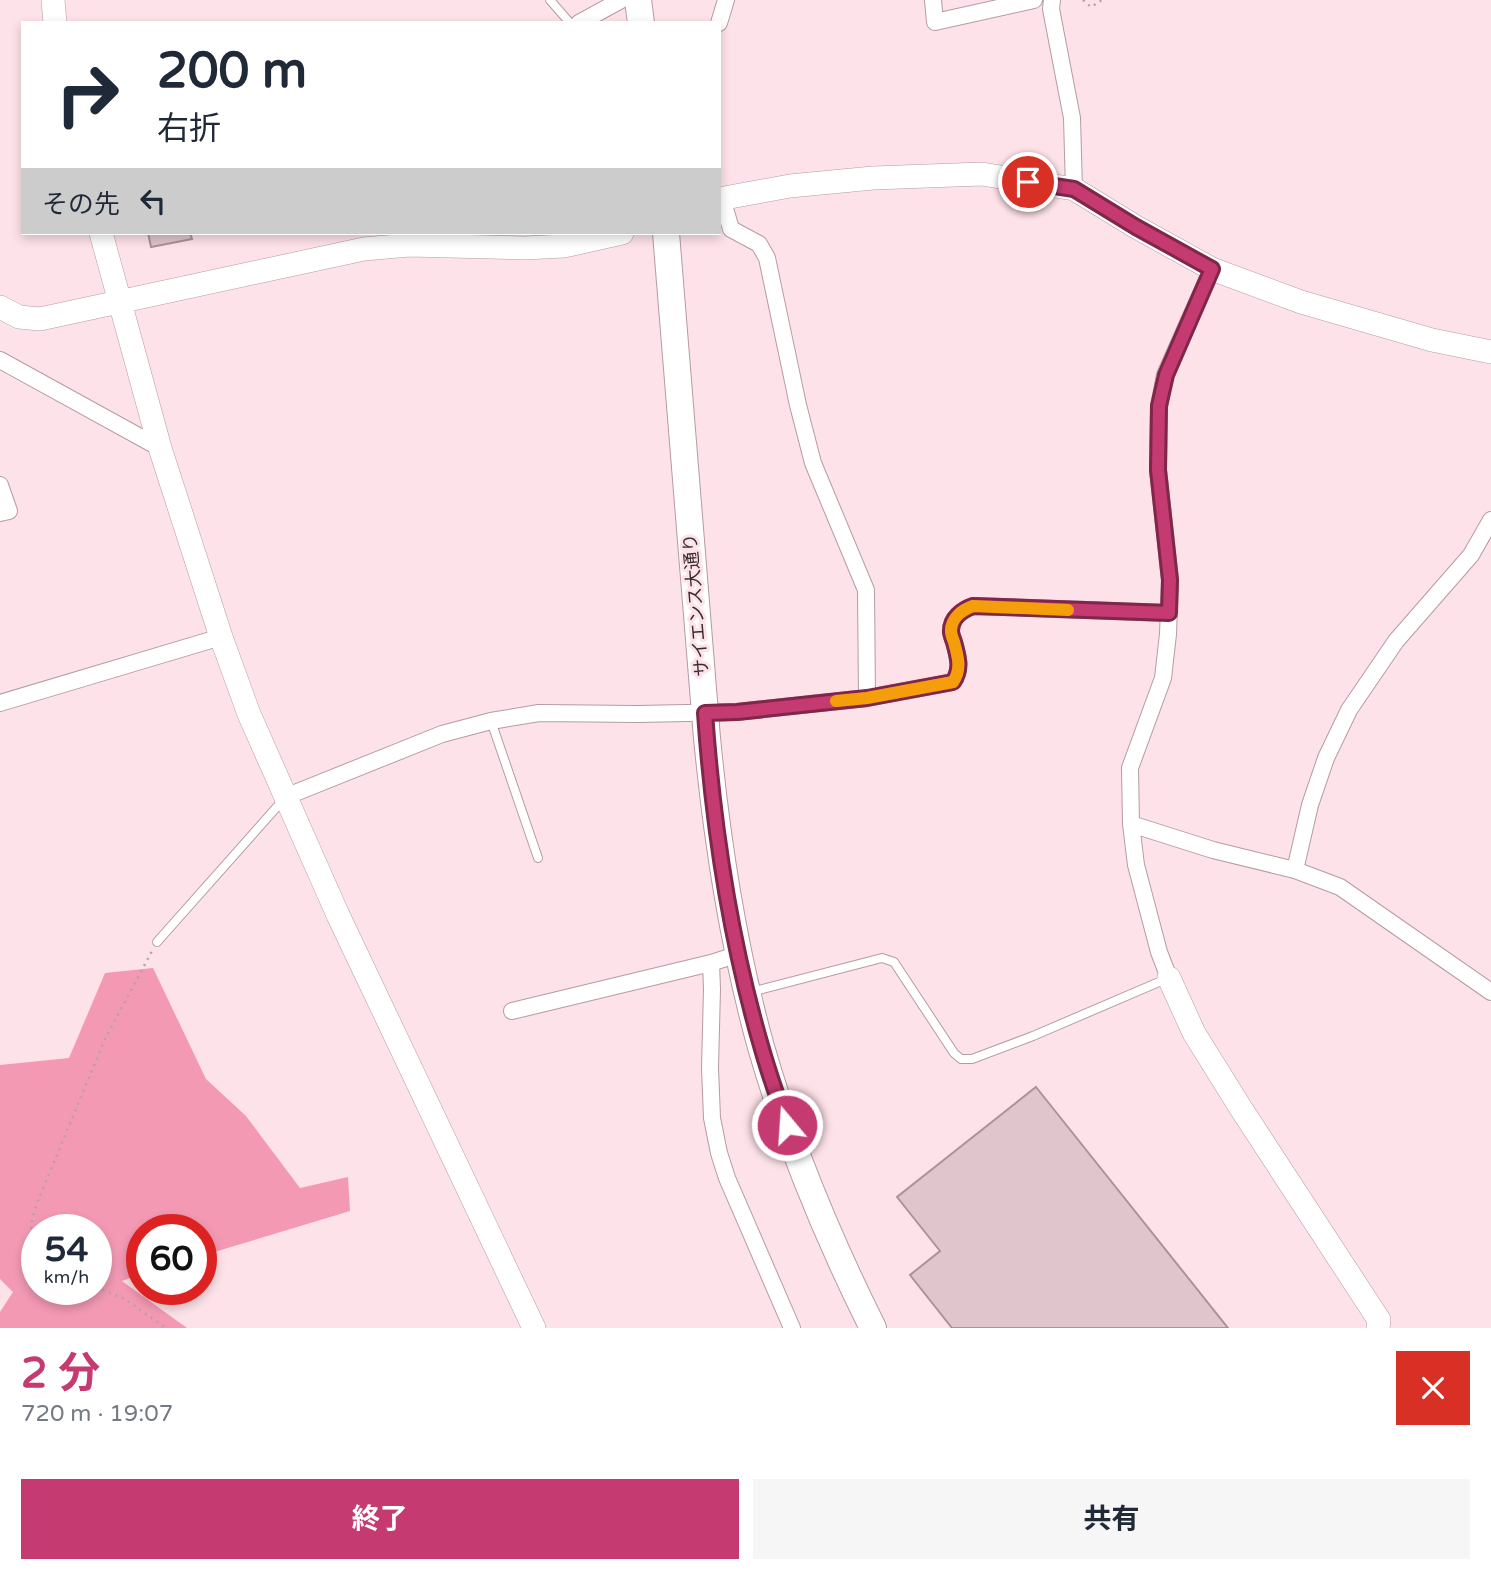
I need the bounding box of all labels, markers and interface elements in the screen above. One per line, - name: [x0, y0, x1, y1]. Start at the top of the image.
- text: 200 m: [157, 42, 307, 101]
- icon: right: [42, 49, 133, 140]
- text: 右折: [157, 110, 221, 148]
- pin: [998, 152, 1058, 212]
- icon: arrive: [1009, 163, 1047, 201]
- icon: left: [134, 182, 172, 220]
- text: その先: [42, 189, 120, 220]
- street label: サイエンス大通り: [679, 533, 713, 677]
- position arrow: [750, 1088, 824, 1162]
- speed limit sign: 60: [126, 1214, 217, 1305]
- text: 54: [45, 1229, 88, 1271]
- text: km/h: [44, 1266, 89, 1288]
- text: 2 分: [21, 1348, 100, 1399]
- button: close: [1396, 1351, 1470, 1425]
- text: 720 m · 19:07: [21, 1400, 173, 1428]
- button: 終了: [21, 1479, 739, 1559]
- button: 共有: [753, 1479, 1470, 1559]

